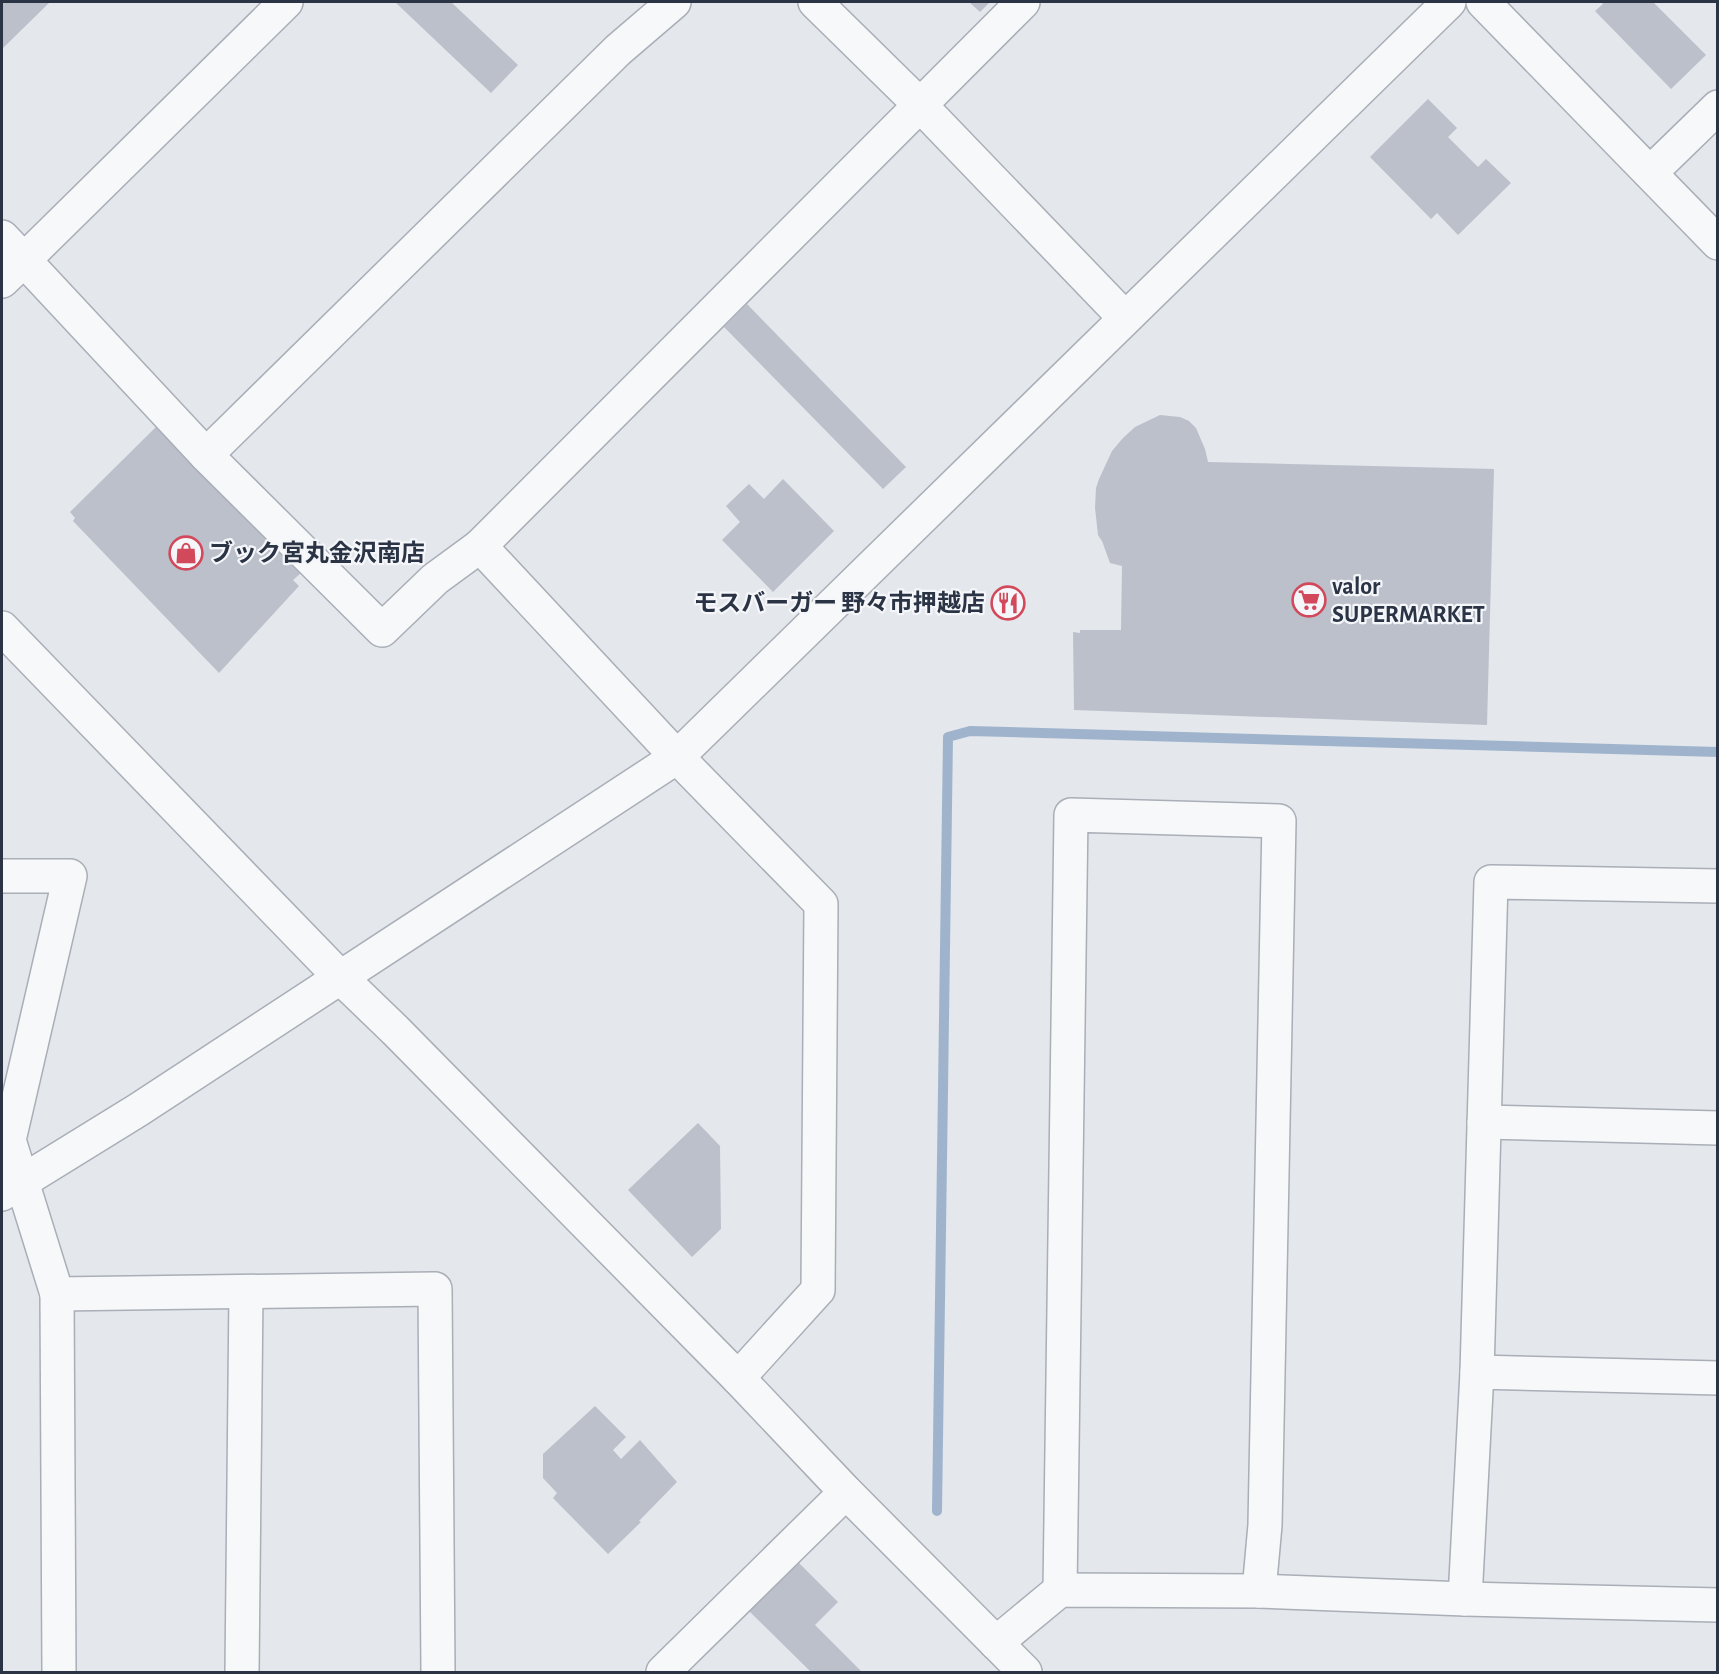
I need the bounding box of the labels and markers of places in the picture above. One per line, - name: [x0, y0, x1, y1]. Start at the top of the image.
- shop icon: ブック宮丸金沢南店: [168, 535, 204, 571]
- place label: ブック宮丸金沢南店: [209, 540, 425, 566]
- place label: valor SUPERMARKET: [1332, 575, 1485, 627]
- supermarket icon: valor SUPERMARKET: [1291, 582, 1327, 618]
- restaurant icon: モスバーガー 野々市押越店: [990, 585, 1026, 621]
- place label: モスバーガー 野々市押越店: [693, 590, 985, 616]

